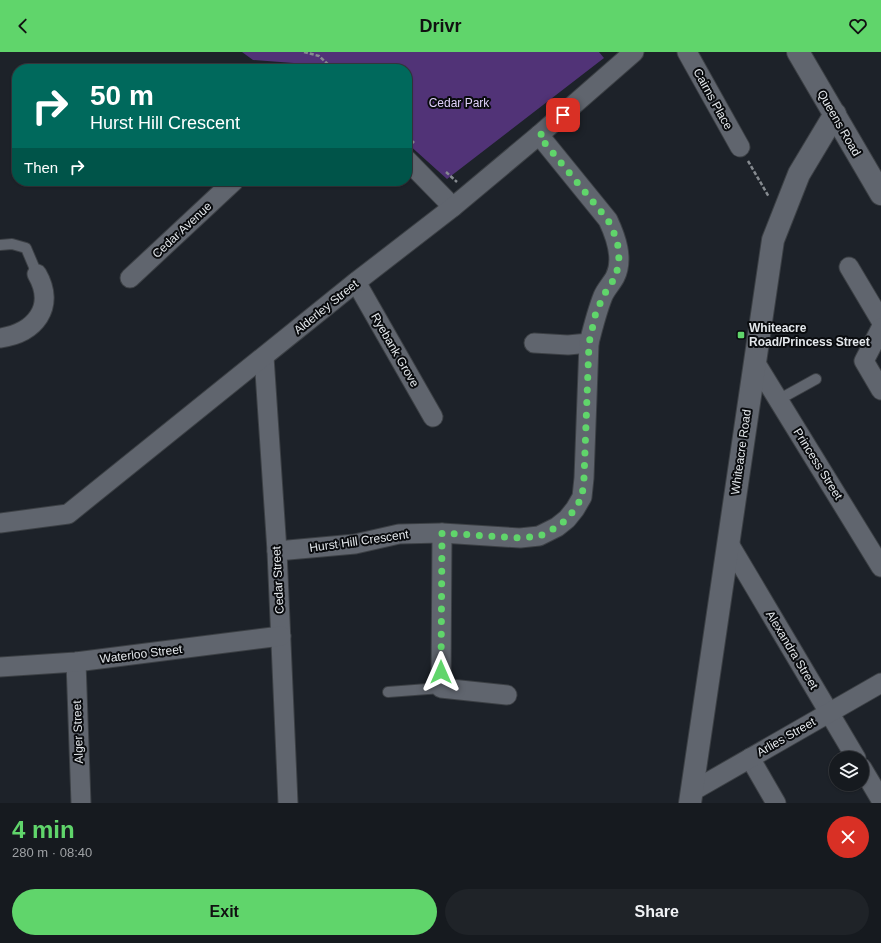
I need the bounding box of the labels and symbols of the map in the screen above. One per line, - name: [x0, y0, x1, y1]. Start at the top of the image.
- street label: Cairns Place: [690, 66, 736, 132]
- street label: Queens Road: [814, 87, 864, 159]
- park label: Cedar Park: [429, 96, 490, 110]
- pin: [546, 98, 580, 132]
- street label: Cedar Avenue: [149, 199, 215, 261]
- street label: Alderley Street: [291, 276, 362, 337]
- street label: Ryebank Grove: [368, 310, 422, 390]
- place label: Whiteacre Road/Princess Street: [749, 321, 870, 349]
- marker: Whiteacre Road/Princess Street: [736, 330, 746, 340]
- street label: Whiteacre Road: [728, 408, 754, 496]
- street label: Princess Street: [791, 426, 846, 503]
- street label: Hurst Hill Crescent: [308, 527, 410, 555]
- street label: Cedar Street: [269, 545, 287, 614]
- street label: Alexandra Street: [763, 608, 821, 692]
- street label: Waterloo Street: [99, 642, 184, 666]
- position arrow: [420, 651, 462, 693]
- street label: Alger Street: [70, 699, 86, 764]
- street label: Arlies Street: [754, 714, 818, 759]

